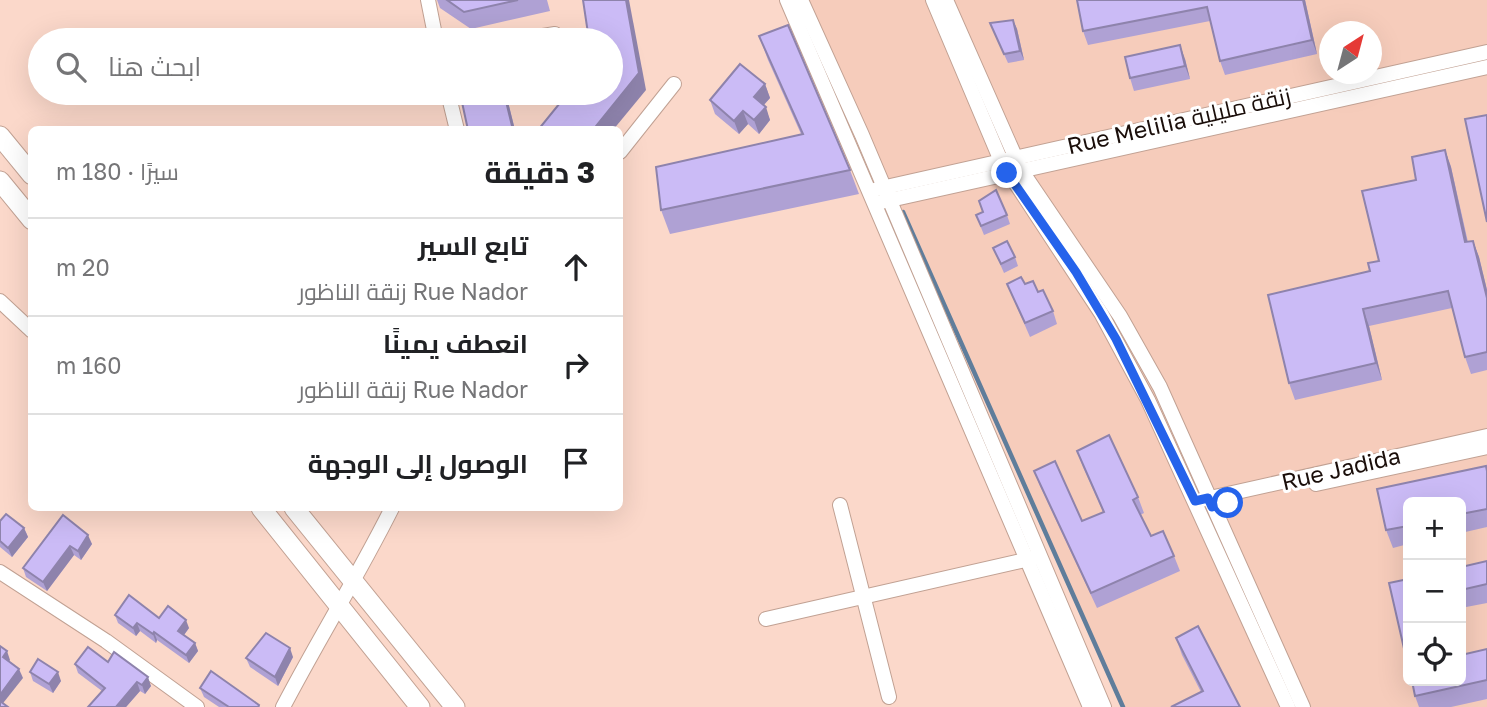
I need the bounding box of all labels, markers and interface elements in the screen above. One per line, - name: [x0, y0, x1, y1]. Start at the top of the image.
- north arrow: [1319, 21, 1382, 84]
- search box: [28, 28, 623, 105]
- icon: search: [52, 48, 90, 86]
- text: ابحث هنا: [108, 51, 201, 82]
- street label: Rue Melilia زنقة مليلية: [1064, 81, 1293, 159]
- text: 3 دقيقة: [484, 154, 595, 190]
- text: سيرًا · 180 m: [56, 157, 179, 185]
- route end: [991, 157, 1022, 188]
- text: تابع السير: [418, 230, 528, 261]
- icon: ahead: [557, 248, 595, 286]
- text: 20 m: [56, 253, 110, 281]
- text: Rue Nador زنقة الناظور: [298, 277, 528, 305]
- text: انعطف يمينًا: [383, 328, 528, 359]
- icon: right: [557, 346, 595, 384]
- text: 160 m: [56, 351, 121, 379]
- text: Rue Nador زنقة الناظور: [298, 375, 528, 403]
- street label: Rue Jadida: [1278, 441, 1403, 495]
- icon: arrive: [557, 444, 595, 482]
- text: الوصول إلى الوجهة: [308, 448, 528, 479]
- route start: [1212, 487, 1243, 518]
- map controls: [1403, 497, 1466, 686]
- button: +: [1403, 497, 1466, 560]
- button: −: [1403, 560, 1466, 623]
- button: locate: [1403, 623, 1466, 686]

